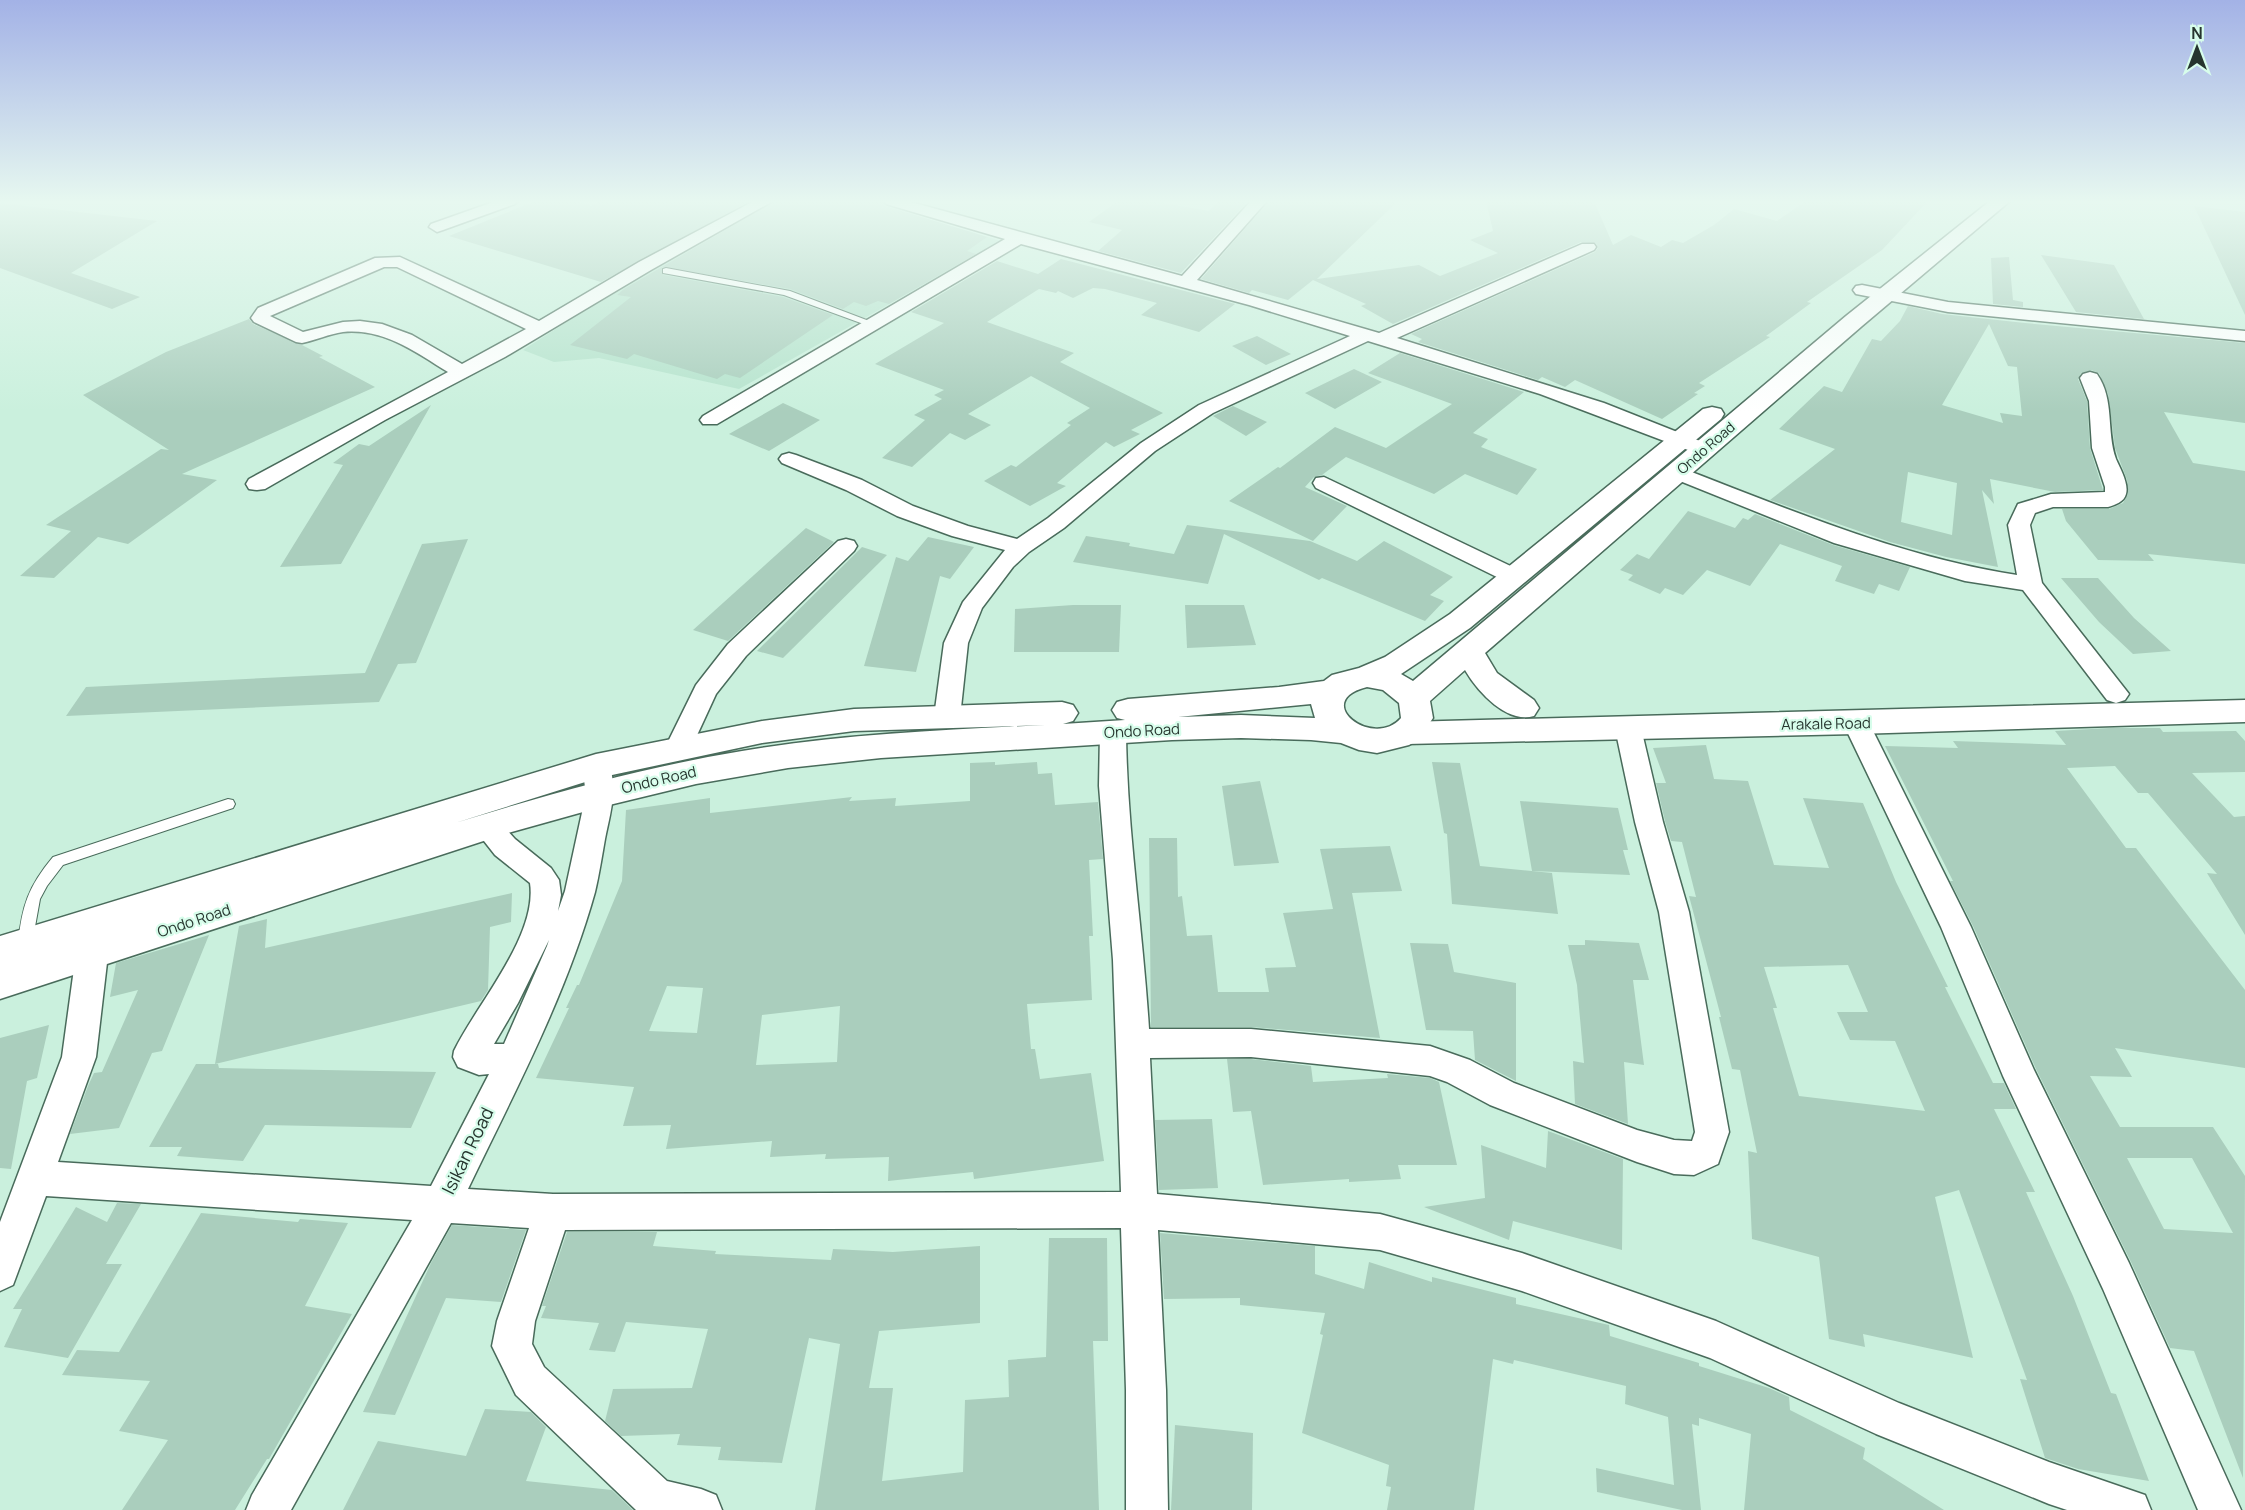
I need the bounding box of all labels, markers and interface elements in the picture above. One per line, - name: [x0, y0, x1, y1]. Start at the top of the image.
- north arrow: [2167, 18, 2227, 78]
- text: N: [2191, 22, 2203, 44]
- street label: Ondo Road: [1673, 417, 1739, 478]
- street label: Arakale Road: [1781, 712, 1871, 735]
- street label: Ondo Road: [1103, 718, 1180, 743]
- street label: Ondo Road: [619, 761, 698, 798]
- street label: Ondo Road: [154, 899, 233, 942]
- street label: Isikan Road: [436, 1103, 498, 1198]

